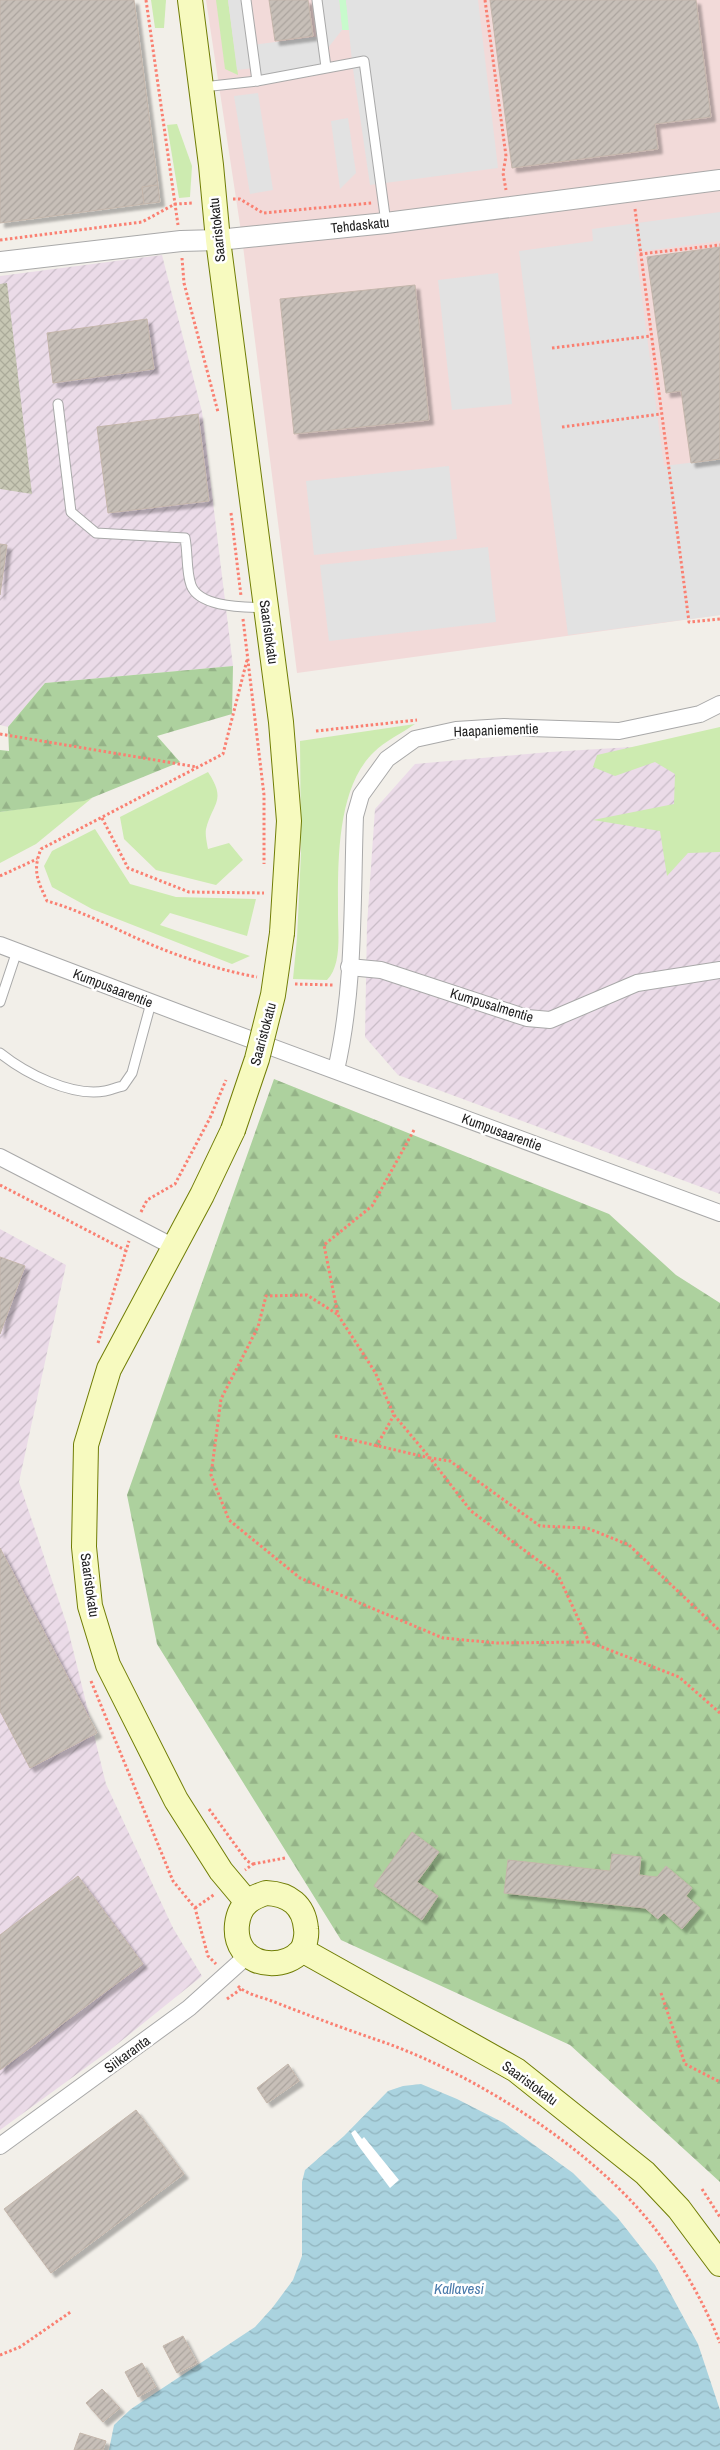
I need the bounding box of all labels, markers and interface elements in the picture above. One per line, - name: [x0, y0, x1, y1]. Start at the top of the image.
- street label: Saaristokatu: [205, 197, 229, 263]
- street label: Tehdaskatu: [330, 213, 390, 237]
- street label: Saaristokatu: [256, 599, 282, 665]
- street label: Haapaniementie: [453, 720, 539, 740]
- street label: Kumpusaarentie: [70, 965, 156, 1011]
- street label: Kumpusalmentie: [448, 984, 536, 1026]
- street label: Saaristokatu: [246, 1001, 280, 1067]
- street label: Kumpusaarentie: [459, 1109, 545, 1155]
- street label: Saaristokatu: [77, 1552, 103, 1618]
- street label: Siikaranta: [101, 2031, 154, 2077]
- street label: Saaristokatu: [499, 2057, 561, 2109]
- water label: Kallavesi: [434, 2278, 485, 2299]

